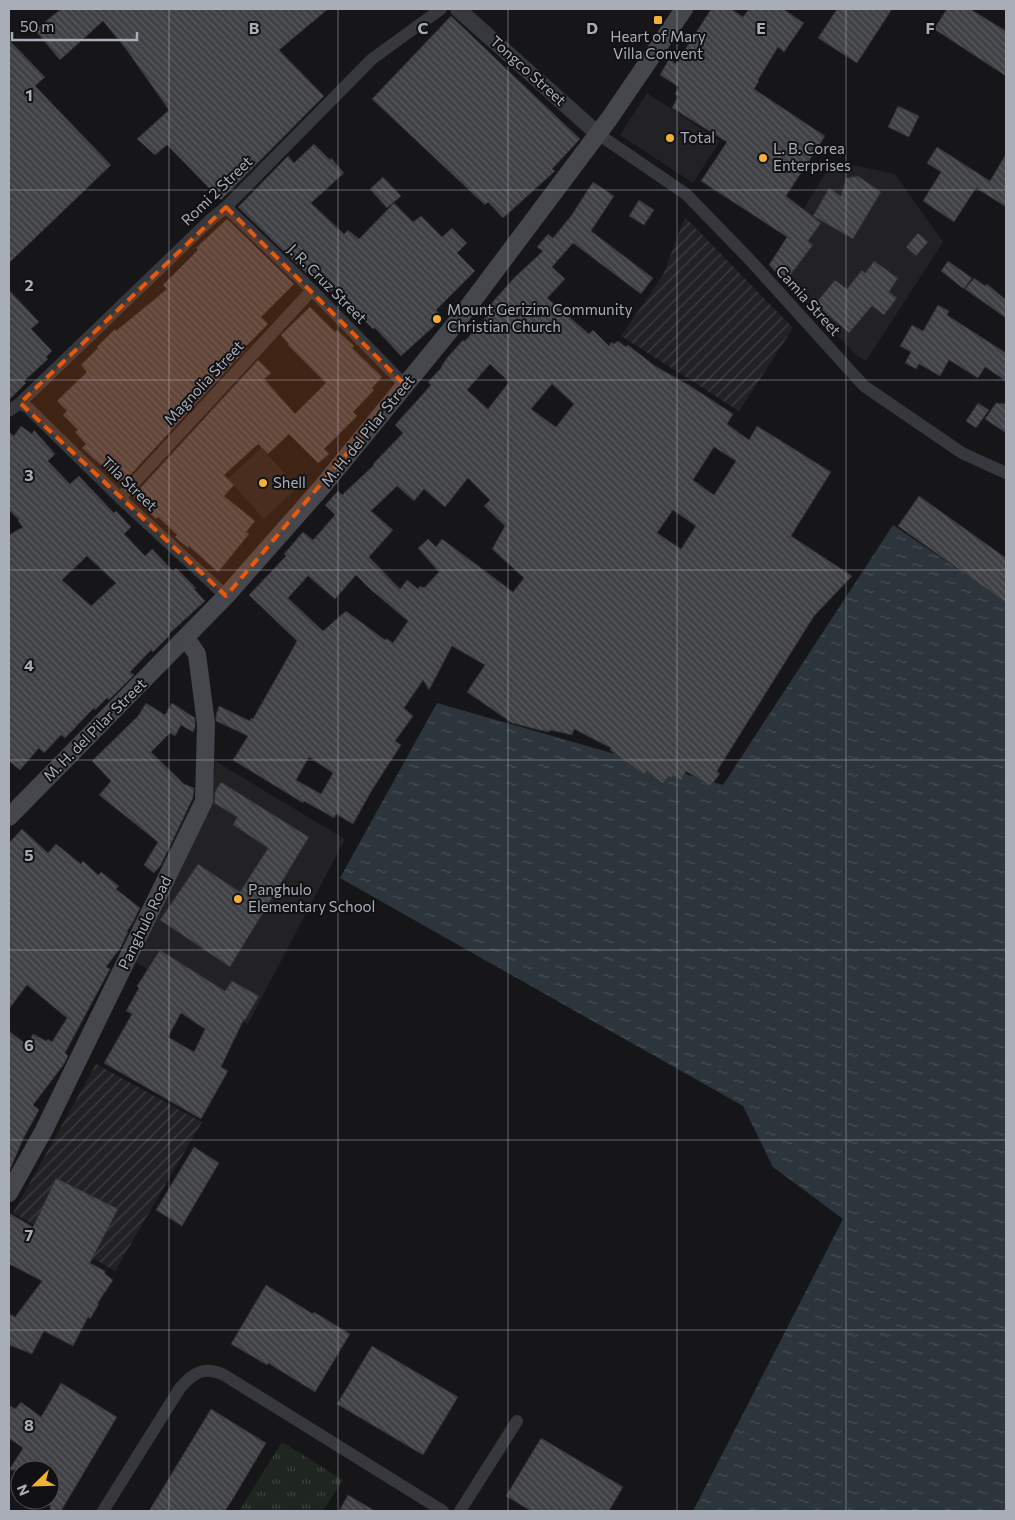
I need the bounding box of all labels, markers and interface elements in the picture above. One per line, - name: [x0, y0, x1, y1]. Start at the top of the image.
- scale bar: [12, 10, 138, 42]
- marker: Heart of Mary Villa Convent: [652, 14, 664, 26]
- text: 50 m: [20, 17, 54, 35]
- text: B: [249, 18, 260, 37]
- text: C: [418, 18, 429, 37]
- text: D: [586, 18, 598, 37]
- text: E: [756, 18, 766, 37]
- text: F: [925, 18, 935, 37]
- place label: Heart of Mary Villa Convent: [610, 27, 706, 62]
- street label: Tongco Street: [487, 32, 570, 109]
- text: 1: [25, 85, 33, 104]
- place label: Total: [680, 128, 715, 146]
- marker: Total: [664, 132, 676, 144]
- place label: L. B. Corea Enterprises: [773, 139, 851, 174]
- street label: Romi 2 Street: [177, 152, 256, 229]
- marker: L. B. Corea Enterprises: [757, 152, 769, 164]
- street label: J. R. Cruz Street: [284, 240, 371, 327]
- street label: Camia Street: [773, 262, 845, 339]
- text: 2: [24, 275, 34, 294]
- place label: Mount Gerizim Community Christian Church: [447, 300, 633, 335]
- marker: Mount Gerizim Community Christian Church: [431, 313, 443, 325]
- street label: Magnolia Street: [160, 336, 247, 428]
- street label: M. H. del Pilar Street: [317, 371, 418, 490]
- street label: Tila Street: [98, 452, 161, 514]
- text: 3: [24, 465, 34, 484]
- place label: Shell: [273, 473, 306, 491]
- marker: Shell: [257, 477, 269, 489]
- text: 4: [24, 655, 34, 674]
- street label: M. H. del Pilar Street: [39, 674, 149, 784]
- text: 5: [24, 845, 34, 864]
- street label: Panghulo Road: [114, 873, 174, 972]
- place label: Panghulo Elementary School: [248, 880, 375, 915]
- marker: Panghulo Elementary School: [232, 893, 244, 905]
- text: 6: [24, 1035, 34, 1054]
- text: 7: [25, 1225, 34, 1244]
- text: 8: [24, 1415, 34, 1434]
- north arrow: [10, 1460, 60, 1510]
- text: N: [13, 1482, 32, 1498]

